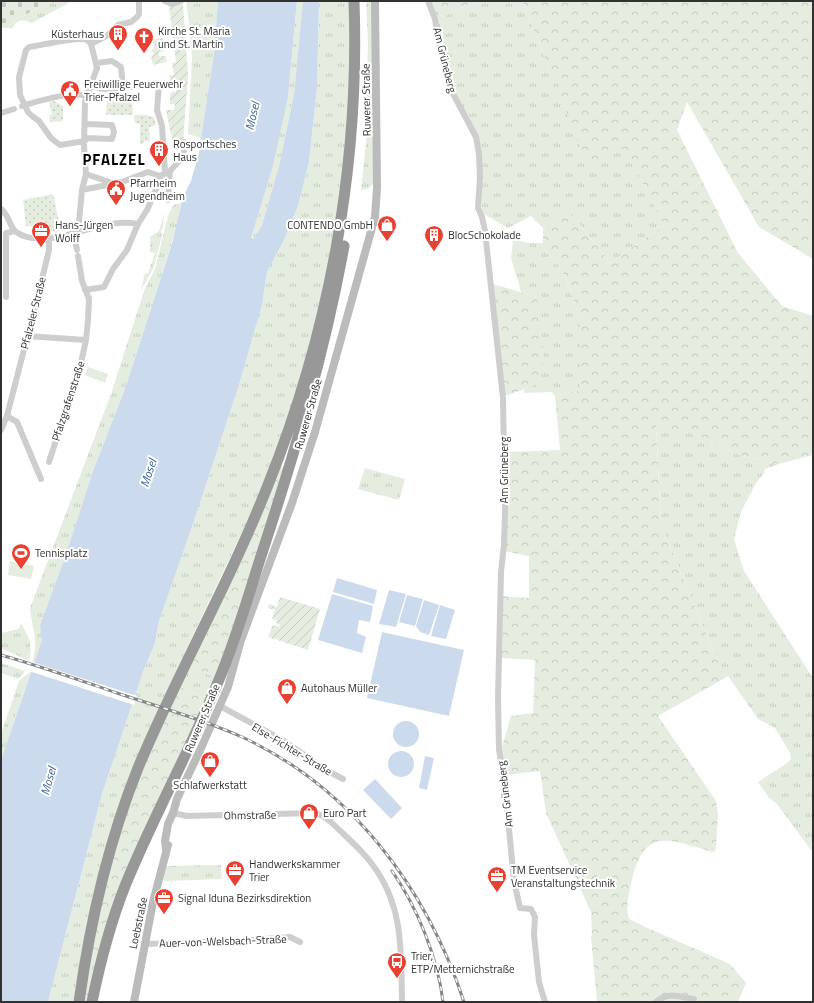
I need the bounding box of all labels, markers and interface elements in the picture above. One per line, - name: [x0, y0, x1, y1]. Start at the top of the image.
- building icon: Küsterhaus: [107, 23, 129, 51]
- place label: Kirche St. Maria und St. Martin: [158, 23, 231, 52]
- place label: Küsterhaus: [51, 26, 104, 42]
- church icon: Kirche St. Maria und St. Martin: [133, 26, 155, 54]
- street label: Am Grüneberg: [429, 26, 461, 95]
- street label: Ruwerer Straße: [357, 63, 375, 137]
- place label: Freiwillige Feuerwehr Trier-Pfalzel: [84, 76, 183, 105]
- public building icon: Freiwillige Feuerwehr Trier-Pfalzel: [59, 79, 81, 107]
- water label: Mosel: [240, 99, 265, 132]
- place label: Rosportsches Haus: [173, 136, 236, 165]
- building icon: Rosportsches Haus: [148, 139, 170, 167]
- district label: PFALZEL: [83, 148, 145, 171]
- place label: Pfarrheim Jugendheim: [130, 175, 185, 204]
- public building icon: Pfarrheim Jugendheim: [105, 178, 127, 206]
- shop icon: CONTENDO GmbH: [376, 214, 398, 242]
- place label: Hans-Jürgen Wolff: [55, 217, 113, 246]
- place label: CONTENDO GmbH: [287, 217, 373, 233]
- office icon: Hans-Jürgen Wolff: [30, 220, 52, 248]
- building icon: BlocSchokolade: [423, 224, 445, 252]
- place label: BlocSchokolade: [448, 227, 521, 243]
- street label: Pfalzeler Straße: [16, 275, 50, 351]
- street label: Pfalzgrafenstraße: [48, 358, 89, 443]
- street label: Ruwerer Straße: [290, 376, 326, 451]
- street label: Am Grüneberg: [496, 436, 512, 503]
- water label: Mosel: [135, 455, 162, 489]
- sports icon: Tennisplatz: [10, 542, 32, 570]
- place label: Tennisplatz: [35, 545, 87, 561]
- shop icon: Autohaus Müller: [276, 677, 298, 705]
- place label: Autohaus Müller: [301, 680, 378, 696]
- street label: Ruwerer Straße: [180, 681, 224, 755]
- street label: Else-Fichter-Straße: [249, 719, 336, 780]
- shop icon: Schlafwerkstatt: [199, 750, 221, 778]
- street label: Am Grüneberg: [493, 760, 517, 828]
- water label: Mosel: [35, 763, 61, 797]
- place label: Schlafwerkstatt: [173, 777, 247, 793]
- shop icon: Euro Part: [298, 802, 320, 830]
- place label: Euro Part: [323, 805, 367, 821]
- street label: Ohmstraße: [224, 807, 277, 823]
- place label: Handwerkskammer Trier: [249, 856, 340, 885]
- office icon: Handwerkskammer Trier: [224, 859, 246, 887]
- place label: TM Eventservice Veranstaltungstechnik: [511, 862, 616, 891]
- office icon: TM Eventservice Veranstaltungstechnik: [486, 865, 508, 893]
- office icon: Signal Iduna Bezirksdirektion: [153, 887, 175, 915]
- place label: Signal Iduna Bezirksdirektion: [178, 890, 311, 906]
- street label: Loebstraße: [125, 895, 151, 950]
- street label: Auer-von-Welsbach-Straße: [159, 931, 287, 951]
- place label: Trier, ETP/Metternichstraße: [411, 948, 515, 977]
- bus stop icon: Trier, ETP/Metternichstraße: [386, 951, 408, 979]

